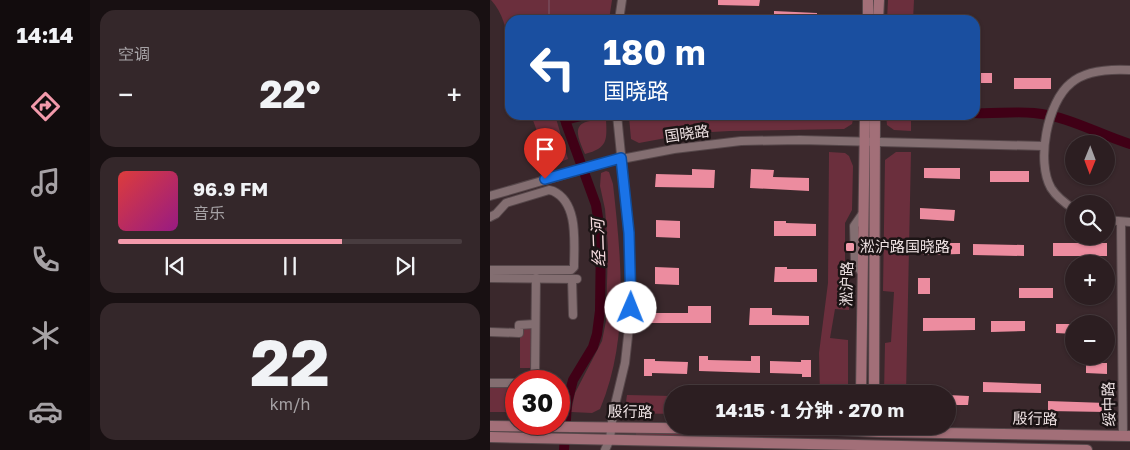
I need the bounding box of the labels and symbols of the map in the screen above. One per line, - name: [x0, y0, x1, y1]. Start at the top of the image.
- street label: 国晓路: [663, 121, 710, 145]
- pin: [524, 128, 566, 179]
- north arrow: [1065, 135, 1115, 185]
- water label: 经二河: [587, 216, 609, 267]
- place label: 淞沪路国晓路: [860, 237, 950, 255]
- marker: 淞沪路国晓路: [844, 241, 856, 253]
- street label: 淞沪路: [837, 261, 855, 307]
- position arrow: [604, 281, 656, 333]
- speed limit sign: 30: [505, 370, 570, 435]
- street label: 绥中路: [1099, 381, 1117, 427]
- street label: 殷行路: [607, 402, 653, 420]
- street label: 殷行路: [1012, 409, 1058, 427]

